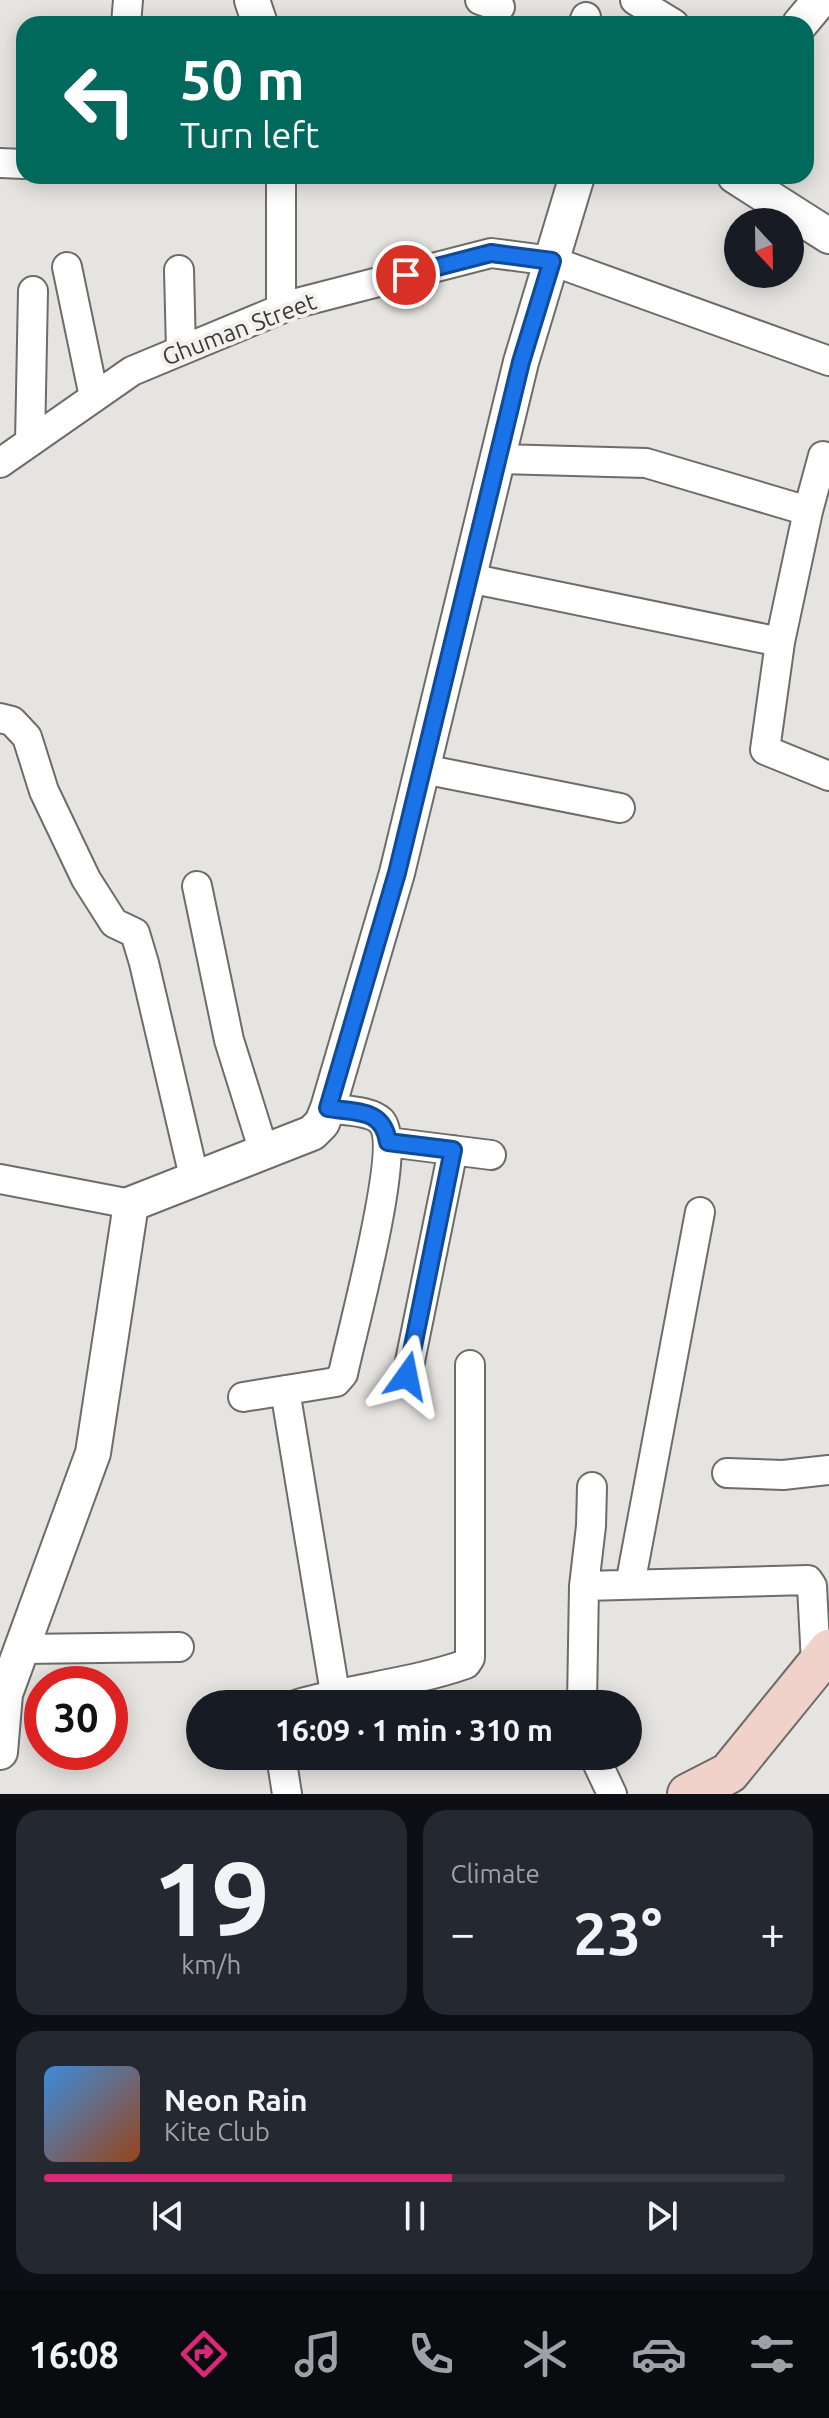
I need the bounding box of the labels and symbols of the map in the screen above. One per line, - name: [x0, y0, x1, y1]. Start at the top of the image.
- north arrow: [724, 208, 804, 288]
- pin: [372, 241, 440, 309]
- street label: Ghuman Street: [158, 287, 320, 371]
- position arrow: [365, 1334, 449, 1418]
- speed limit sign: 30: [24, 1666, 128, 1770]

